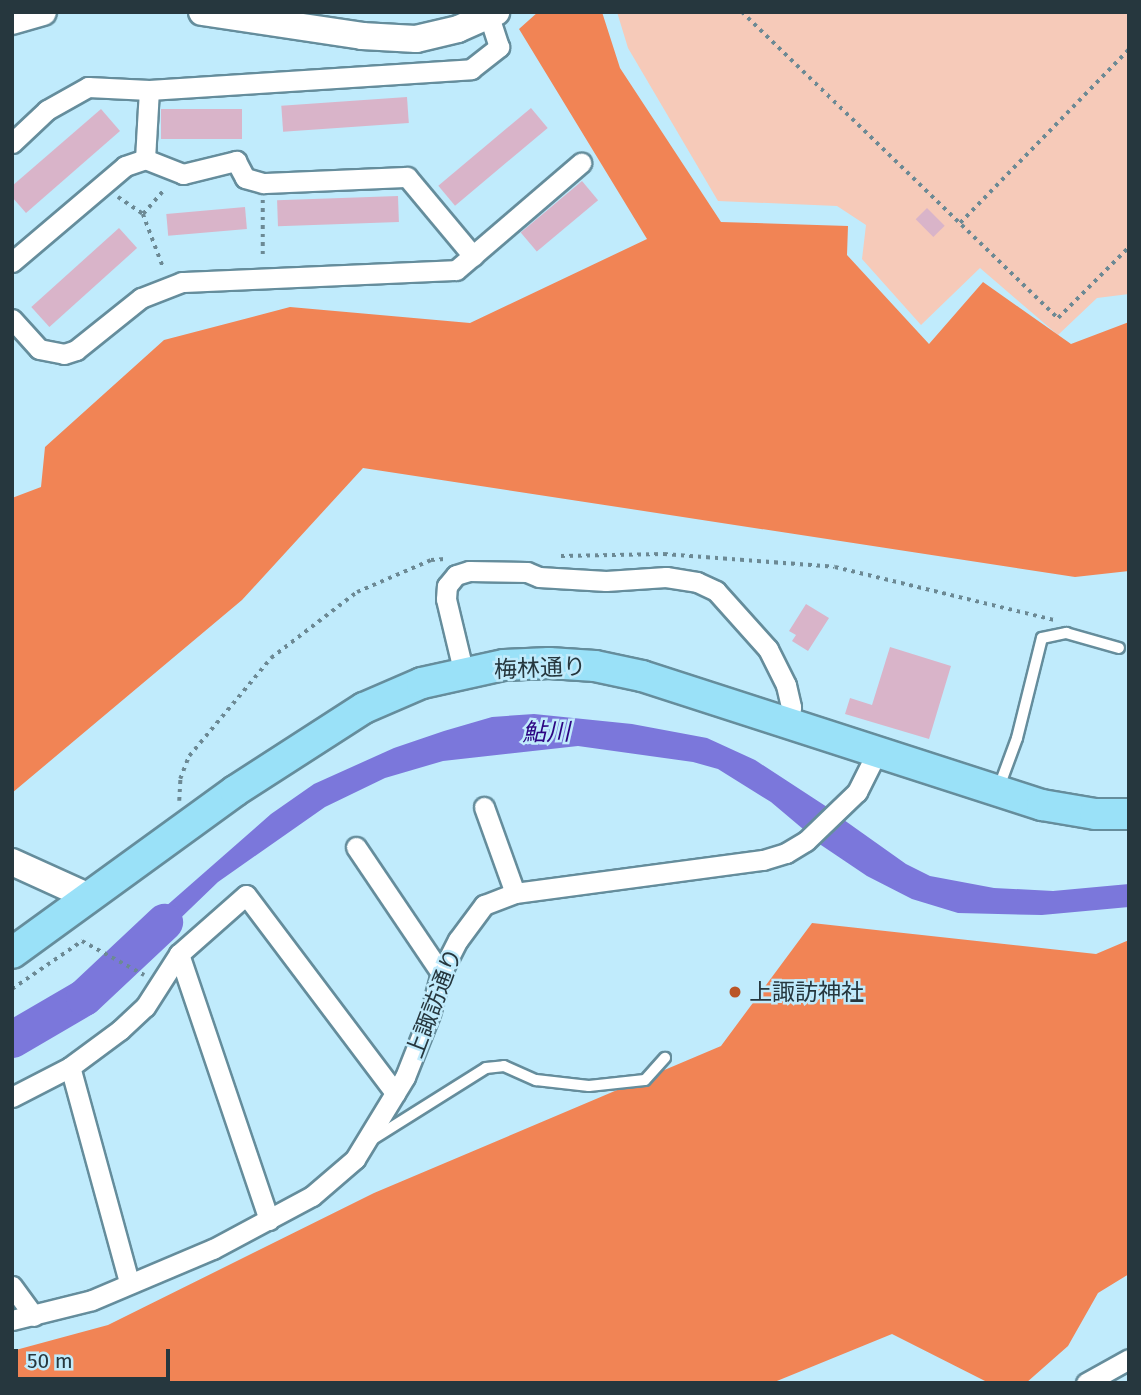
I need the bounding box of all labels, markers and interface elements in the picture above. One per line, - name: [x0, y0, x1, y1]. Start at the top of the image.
- street label: 梅林通り: [494, 653, 586, 683]
- water label: 鮎川: [522, 718, 570, 748]
- street label: 上諏訪通り: [401, 944, 467, 1062]
- place label: 上諏訪神社: [749, 978, 864, 1006]
- marker: 上諏訪神社: [727, 984, 743, 1000]
- scale bar: [18, 1336, 173, 1380]
- text: 50 m: [27, 1348, 73, 1374]

